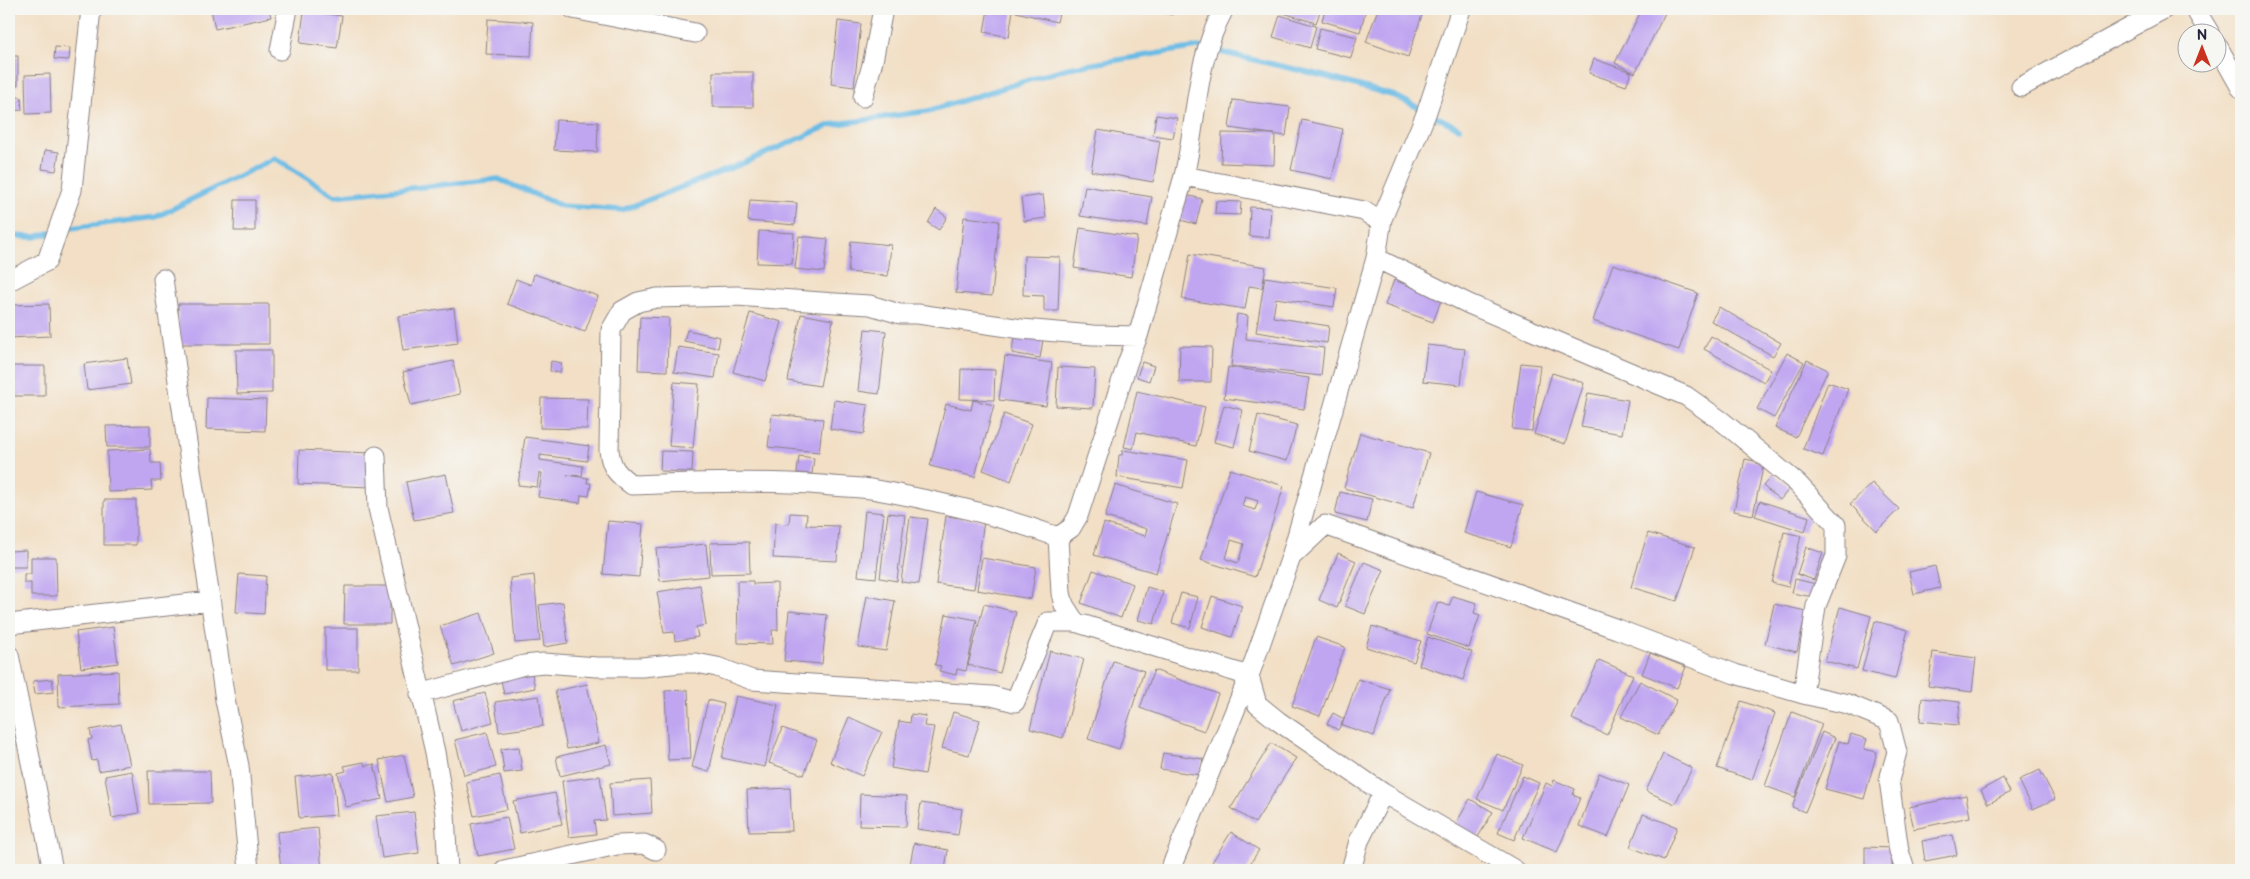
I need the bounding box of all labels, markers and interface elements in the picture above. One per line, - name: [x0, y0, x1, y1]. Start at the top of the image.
- north arrow: [2178, 22, 2228, 72]
- text: N: [2197, 27, 2207, 44]

